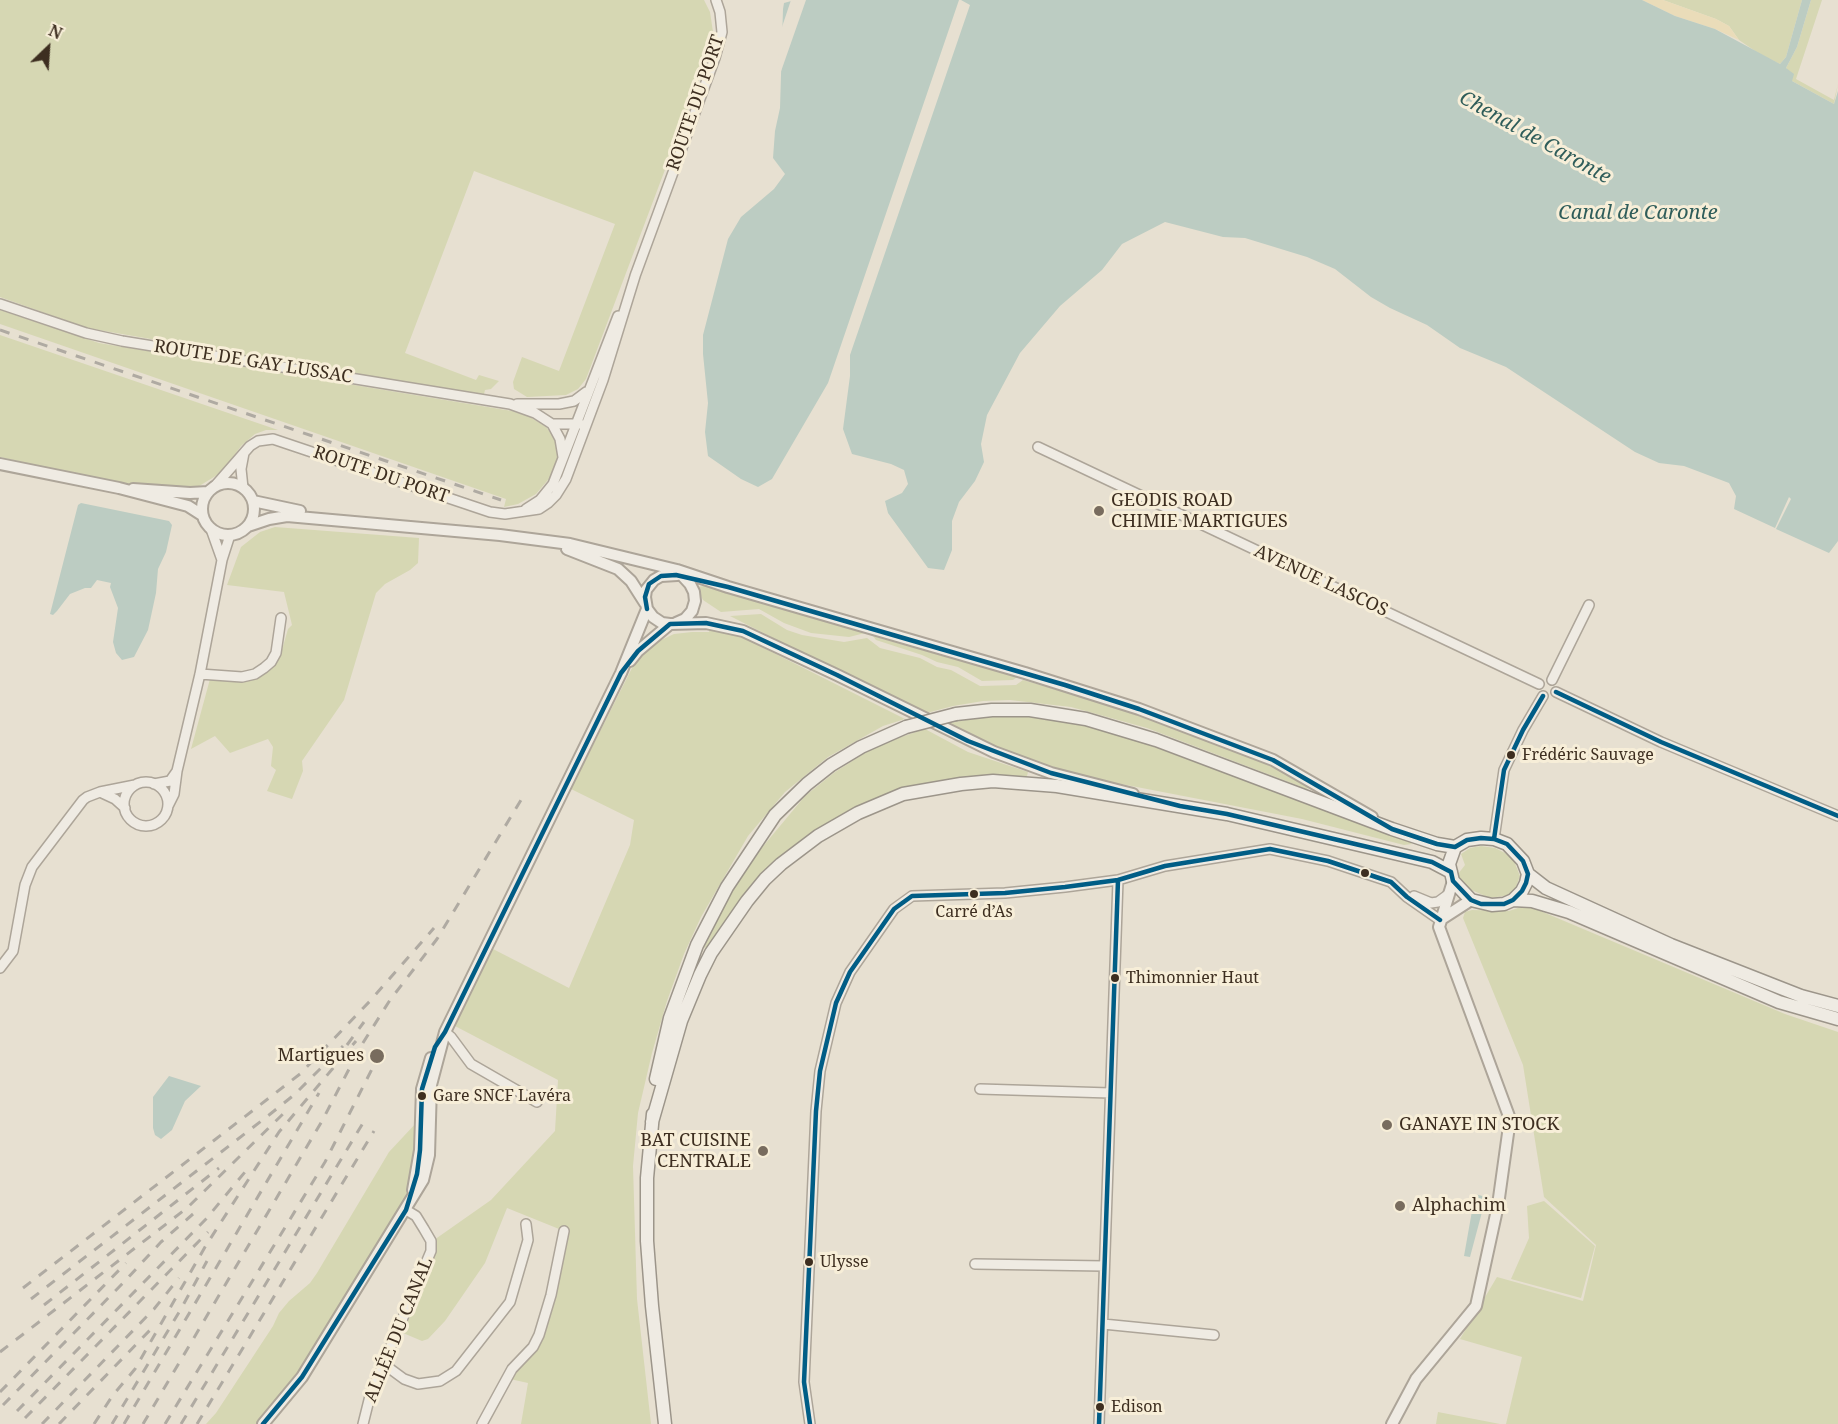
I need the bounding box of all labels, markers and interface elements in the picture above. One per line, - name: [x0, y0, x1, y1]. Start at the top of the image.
- north arrow: [18, 18, 78, 78]
- text: N: [45, 19, 66, 44]
- street label: ROUTE DU PORT: [663, 32, 729, 174]
- water label: Chenal de Caronte: [1455, 86, 1615, 190]
- water label: Canal de Caronte: [1558, 201, 1718, 225]
- street label: ROUTE DE GAY LUSSAC: [152, 336, 354, 388]
- street label: ROUTE DU PORT: [310, 442, 452, 508]
- place label: GEODIS ROAD CHIMIE MARTIGUES: [1111, 490, 1288, 532]
- marker: GEODIS ROAD CHIMIE MARTIGUES: [1092, 504, 1106, 518]
- street label: AVENUE LASCOS: [1251, 541, 1391, 621]
- place label: Frédéric Sauvage: [1522, 745, 1654, 765]
- marker: Frédéric Sauvage: [1505, 749, 1517, 761]
- unlabelled marker: [1359, 867, 1371, 879]
- marker: Carré d’As: [968, 888, 980, 900]
- place label: Carré d’As: [935, 902, 1013, 922]
- place label: Thimonnier Haut: [1126, 968, 1259, 988]
- marker: Thimonnier Haut: [1109, 972, 1121, 984]
- place label: Martigues: [278, 1045, 364, 1067]
- marker: Martigues: [368, 1047, 386, 1065]
- place label: Gare SNCF Lavéra: [433, 1086, 571, 1106]
- marker: Gare SNCF Lavéra: [416, 1090, 428, 1102]
- place label: GANAYE IN STOCK: [1399, 1114, 1559, 1136]
- marker: GANAYE IN STOCK: [1380, 1118, 1394, 1132]
- place label: BAT CUISINE CENTRALE: [640, 1130, 751, 1172]
- marker: BAT CUISINE CENTRALE: [756, 1144, 770, 1158]
- place label: Alphachim: [1412, 1195, 1506, 1217]
- marker: Alphachim: [1393, 1199, 1407, 1213]
- place label: Ulysse: [820, 1252, 868, 1272]
- street label: ALLÉE DU CANAL: [360, 1254, 438, 1406]
- marker: Ulysse: [803, 1256, 815, 1268]
- place label: Edison: [1111, 1397, 1163, 1417]
- marker: Edison: [1094, 1401, 1106, 1413]

